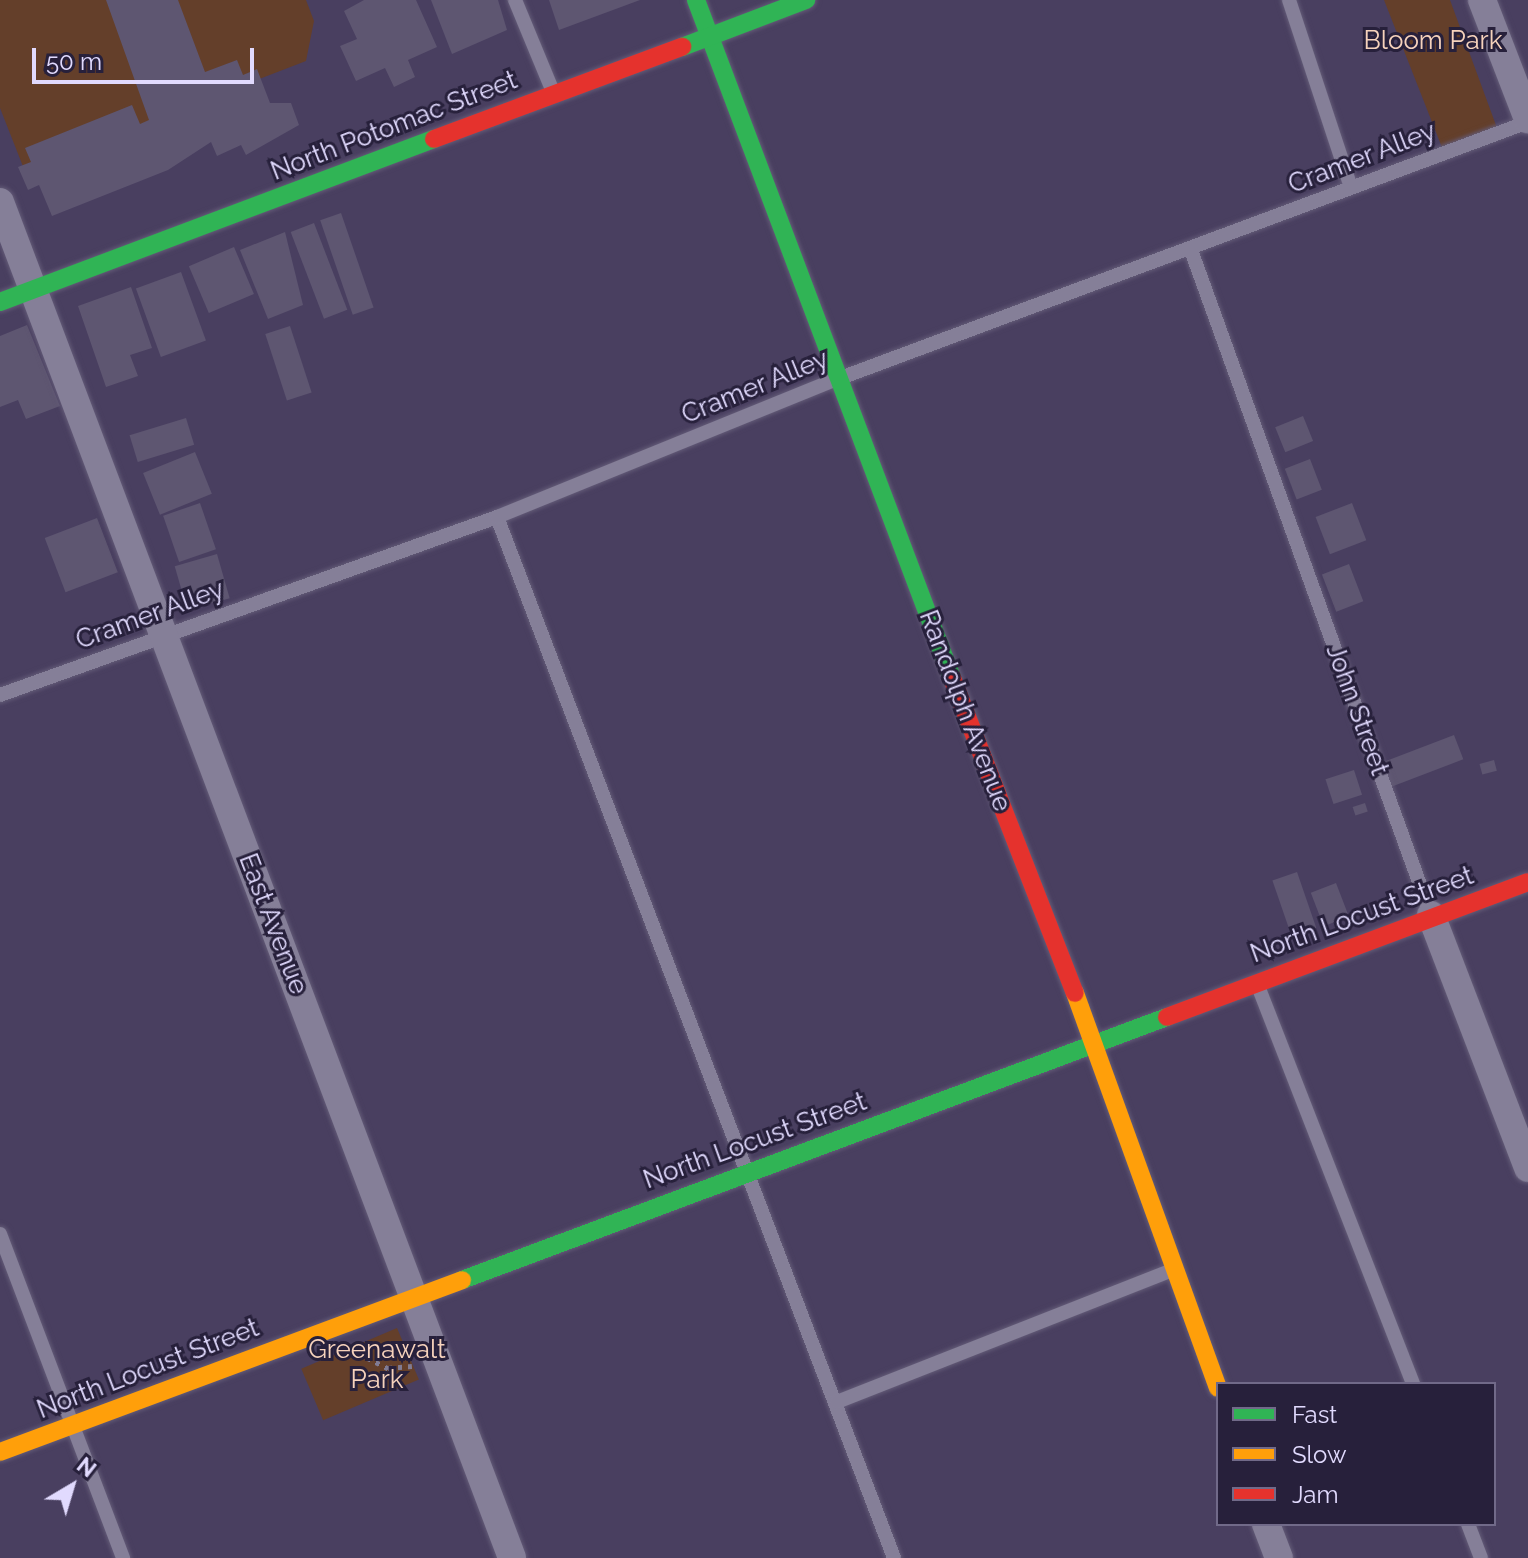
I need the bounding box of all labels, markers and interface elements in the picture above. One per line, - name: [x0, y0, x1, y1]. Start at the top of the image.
- park label: Bloom Park: [1364, 25, 1502, 57]
- scale bar: [36, 32, 258, 82]
- text: 50 m: [46, 47, 102, 76]
- street label: North Potomac Street: [267, 65, 521, 187]
- street label: Cramer Alley: [1283, 115, 1441, 201]
- street label: Cramer Alley: [677, 343, 833, 431]
- street label: Cramer Alley: [71, 574, 229, 656]
- street label: Randolph Avenue: [912, 606, 1018, 816]
- street label: John Street: [1319, 640, 1395, 780]
- street label: East Avenue: [232, 849, 314, 999]
- street label: North Locust Street: [1246, 860, 1478, 970]
- street label: North Locust Street: [639, 1086, 871, 1196]
- street label: North Locust Street: [33, 1312, 263, 1426]
- park label: Greenawalt Park: [308, 1334, 446, 1396]
- legend: [1216, 1382, 1496, 1526]
- text: Fast: [1292, 1400, 1337, 1429]
- text: Slow: [1292, 1440, 1346, 1469]
- north arrow: [32, 1446, 112, 1526]
- text: N: [72, 1452, 101, 1482]
- text: Jam: [1292, 1480, 1338, 1509]

